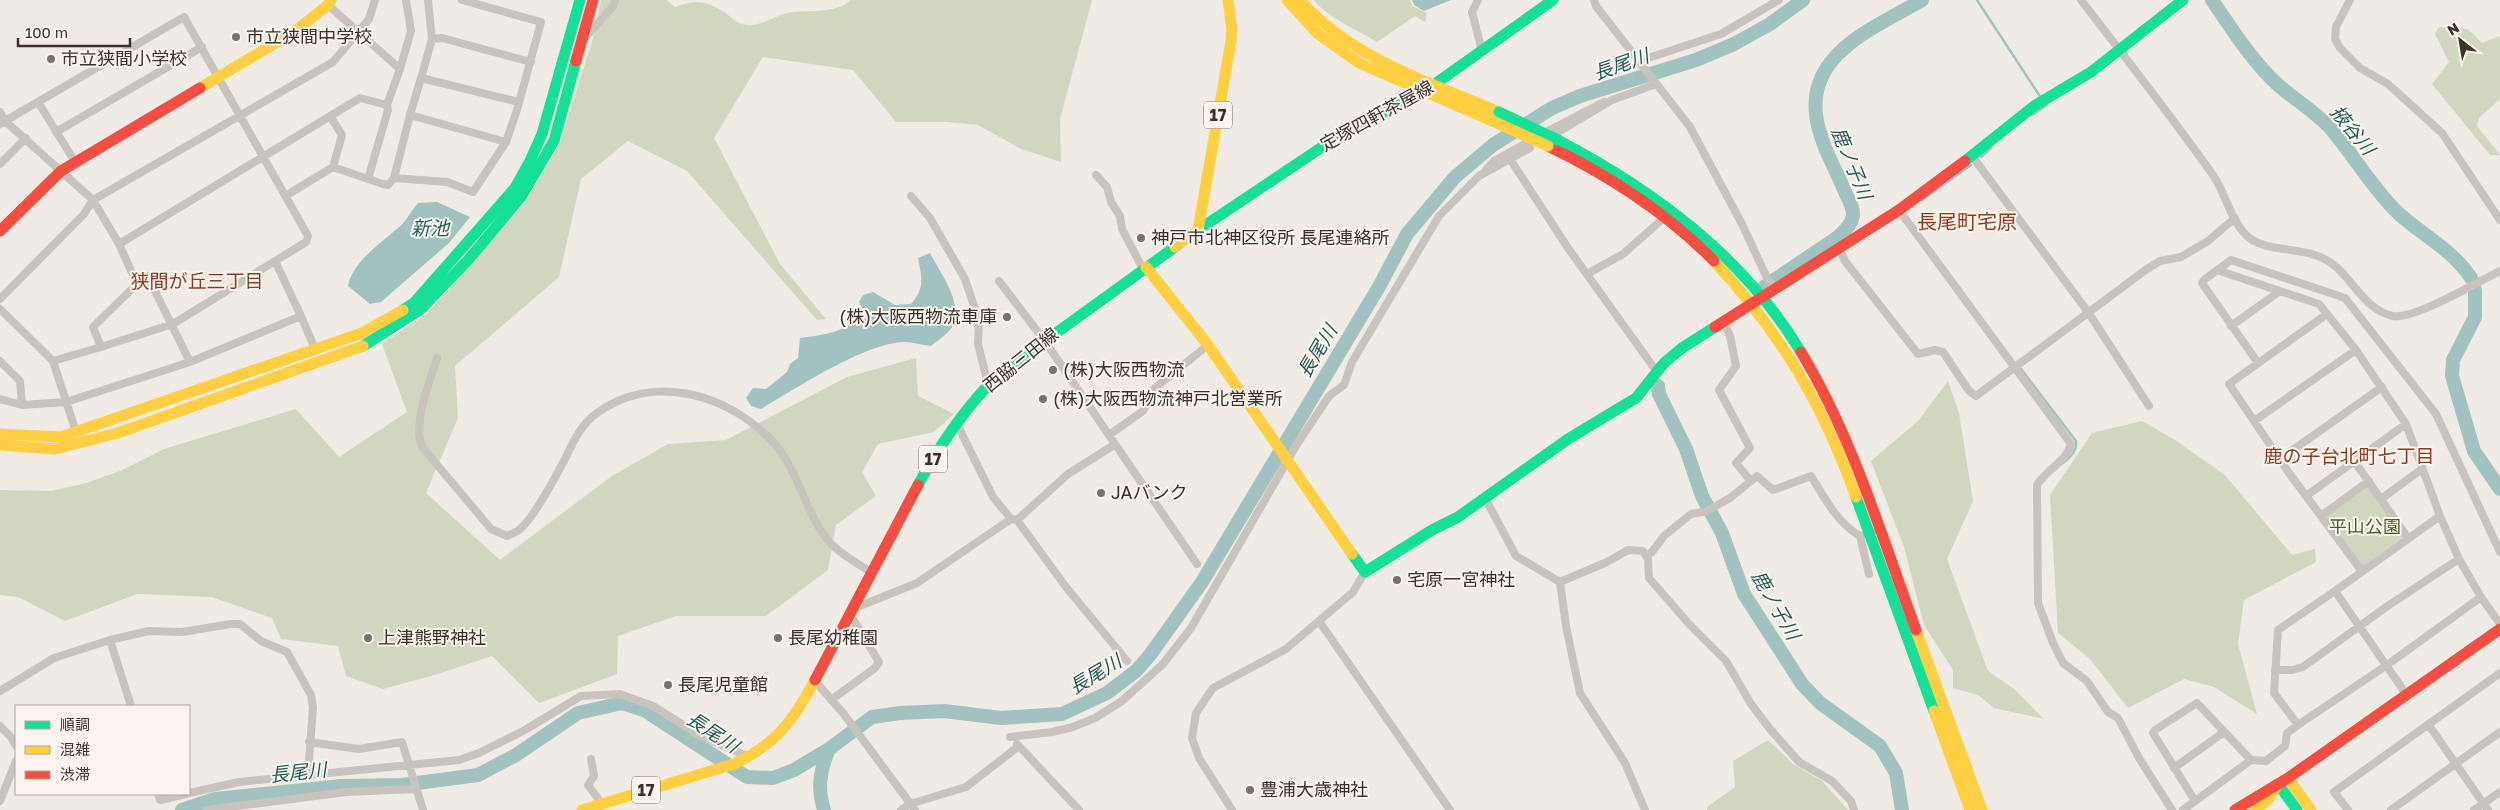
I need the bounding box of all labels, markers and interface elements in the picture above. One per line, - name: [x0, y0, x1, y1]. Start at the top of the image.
- scale bar: [18, 15, 130, 47]
- north arrow: [2435, 15, 2485, 65]
- text: N: [2444, 18, 2462, 38]
- text: 100 m: [25, 23, 68, 41]
- place label: 市立狭間中学校: [246, 25, 372, 47]
- marker: 市立狭間中学校: [230, 31, 242, 43]
- water label: 長尾川: [1590, 43, 1653, 84]
- place label: 市立狭間小学校: [61, 47, 187, 69]
- marker: 市立狭間小学校: [45, 53, 57, 65]
- street label: 定塚四軒茶屋線: [1316, 75, 1437, 155]
- water label: 掖谷川: [2327, 100, 2382, 161]
- road number: 17: [1204, 102, 1232, 128]
- water label: 鹿ノ子川: [1828, 123, 1878, 204]
- district label: 長尾町宅原: [1917, 209, 2017, 233]
- water label: 新池: [411, 216, 451, 239]
- place label: 神戸市北神区役所 長尾連絡所: [1151, 226, 1390, 248]
- marker: 神戸市北神区役所 長尾連絡所: [1135, 232, 1147, 244]
- district label: 狭間が丘三丁目: [130, 269, 264, 292]
- place label: (株)大阪西物流車庫: [839, 305, 997, 327]
- marker: (株)大阪西物流車庫: [1001, 311, 1013, 323]
- water label: 長尾川: [1292, 319, 1342, 381]
- street label: 西脇三田線: [978, 322, 1062, 396]
- place label: (株)大阪西物流: [1063, 358, 1185, 380]
- marker: (株)大阪西物流: [1047, 364, 1059, 376]
- place label: (株)大阪西物流神戸北営業所: [1053, 387, 1283, 409]
- marker: (株)大阪西物流神戸北営業所: [1037, 393, 1049, 405]
- district label: 鹿の子台北町七丁目: [2263, 444, 2435, 467]
- road number: 17: [919, 446, 947, 472]
- place label: JAバンク: [1111, 481, 1187, 503]
- marker: JAバンク: [1095, 487, 1107, 499]
- park label: 平山公園: [2329, 515, 2401, 537]
- water label: 鹿ノ子川: [1747, 566, 1806, 645]
- place label: 宅原一宮神社: [1407, 568, 1515, 590]
- marker: 宅原一宮神社: [1391, 574, 1403, 586]
- place label: 上津熊野神社: [378, 626, 486, 648]
- place label: 長尾幼稚園: [788, 626, 878, 648]
- marker: 上津熊野神社: [362, 632, 374, 644]
- marker: 長尾幼稚園: [772, 632, 784, 644]
- water label: 長尾川: [1064, 648, 1127, 698]
- place label: 長尾児童館: [678, 673, 768, 695]
- marker: 長尾児童館: [662, 679, 674, 691]
- legend: [15, 705, 190, 795]
- water label: 長尾川: [683, 706, 745, 758]
- text: 順調: [60, 715, 90, 733]
- text: 混雑: [60, 740, 90, 758]
- water label: 長尾川: [268, 757, 329, 786]
- text: 渋滞: [60, 765, 90, 783]
- road number: 17: [632, 776, 660, 804]
- place label: 豊浦大歳神社: [1260, 778, 1368, 800]
- marker: 豊浦大歳神社: [1244, 784, 1256, 796]

